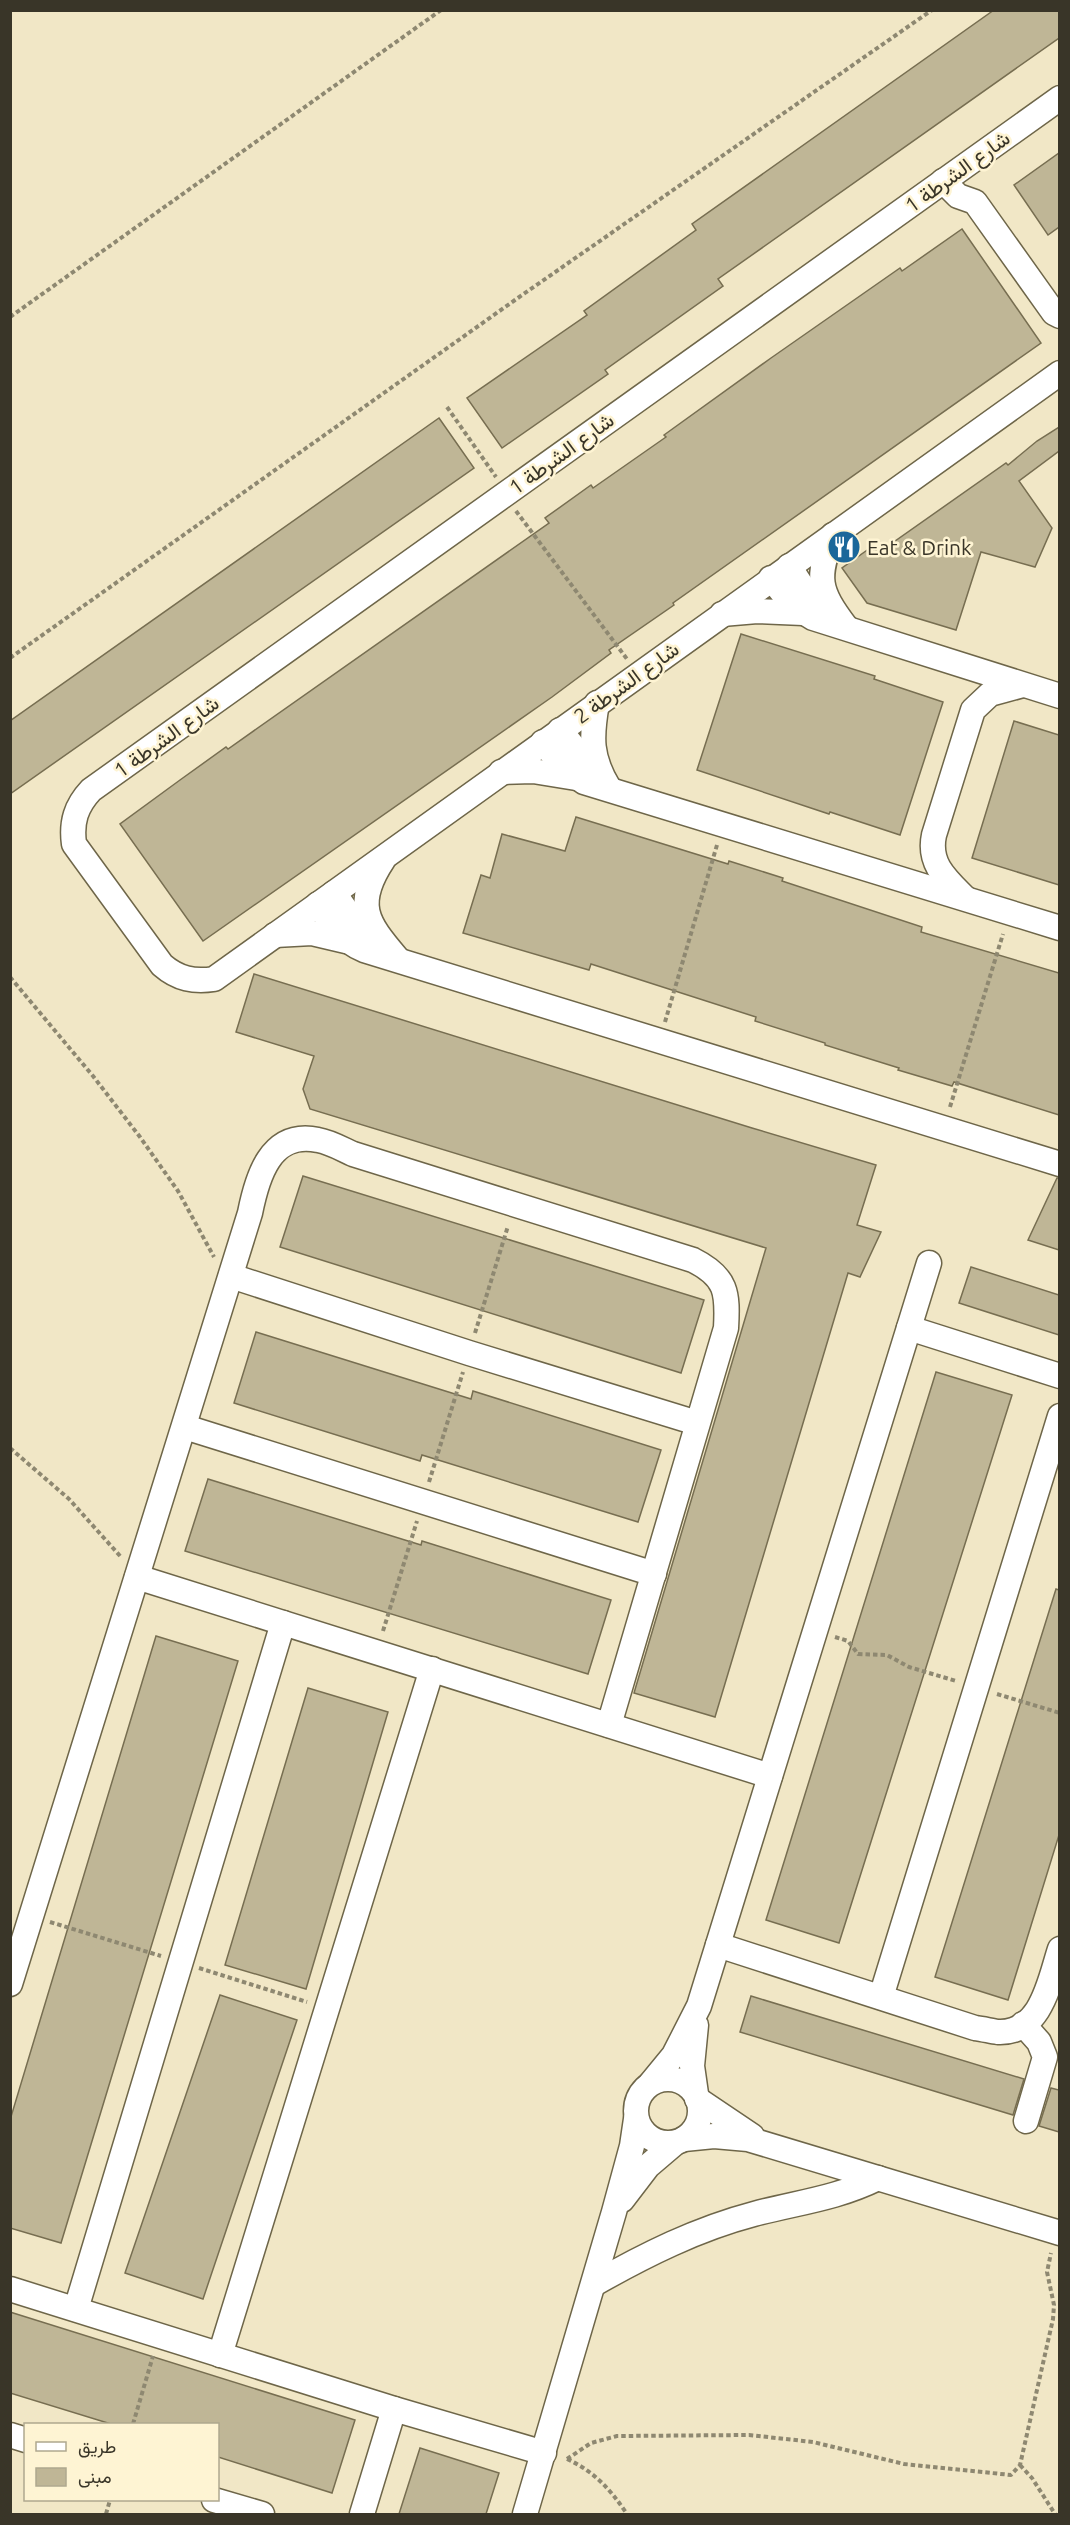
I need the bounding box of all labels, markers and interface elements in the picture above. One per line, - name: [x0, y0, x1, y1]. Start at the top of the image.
- street label: شارع الشرطة 1: [900, 125, 1016, 219]
- street label: شارع الشرطة 1: [504, 407, 620, 501]
- restaurant icon: Eat & Drink: [826, 529, 862, 565]
- place label: Eat & Drink: [867, 535, 972, 559]
- street label: شارع الشرطة 2: [569, 636, 685, 730]
- street label: شارع الشرطة 1: [109, 690, 225, 784]
- legend: [24, 2423, 219, 2501]
- text: طريق: [78, 2436, 116, 2458]
- text: مبنى: [78, 2466, 112, 2488]

